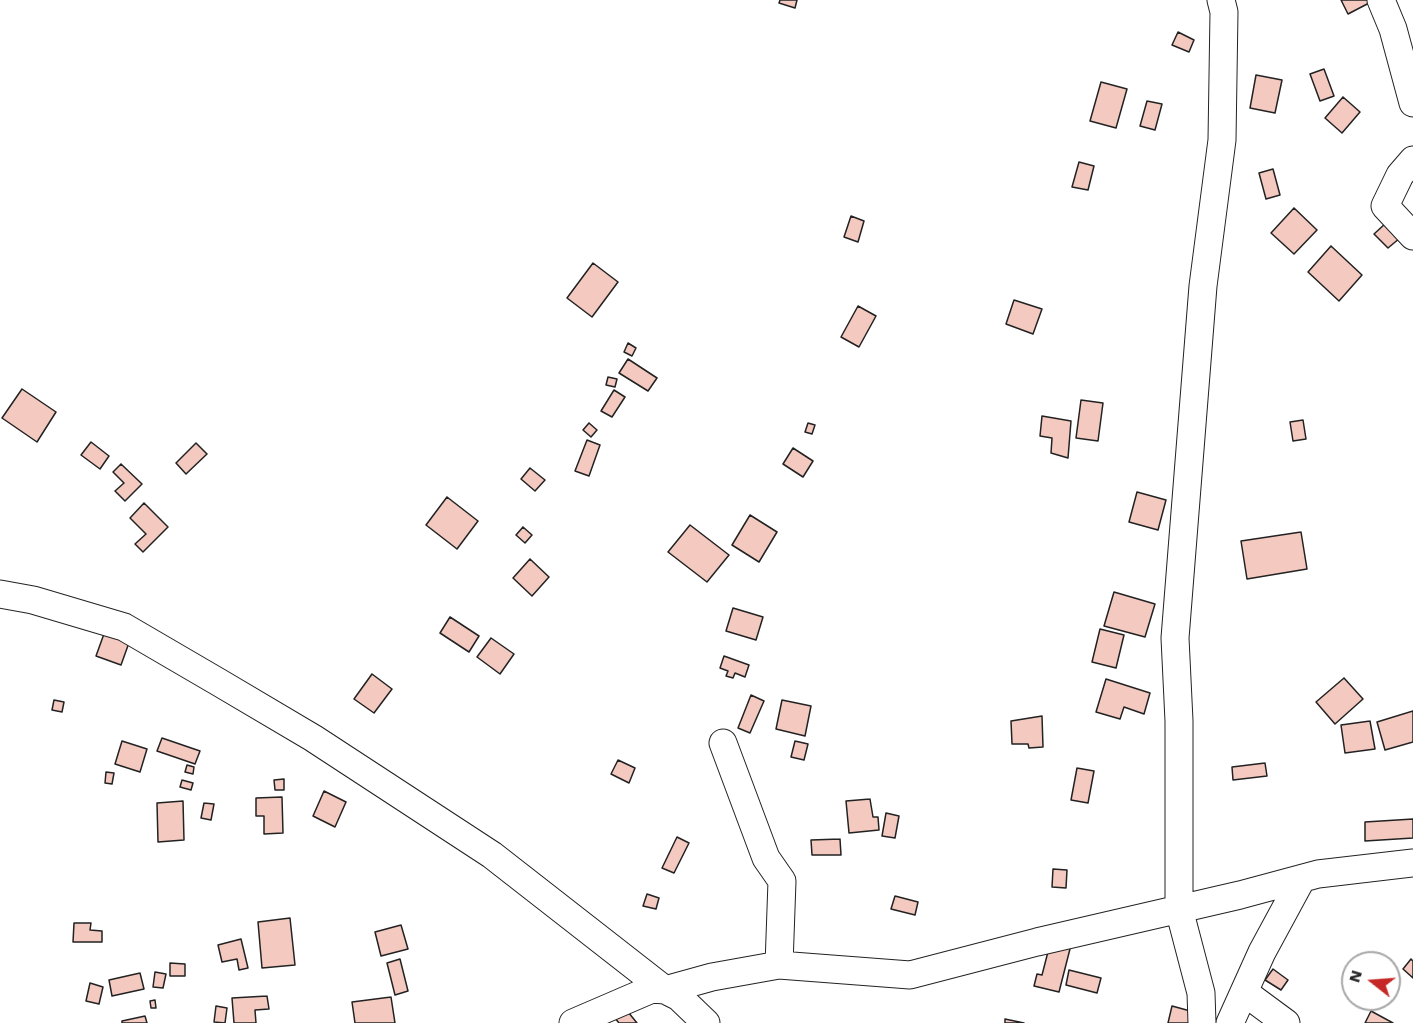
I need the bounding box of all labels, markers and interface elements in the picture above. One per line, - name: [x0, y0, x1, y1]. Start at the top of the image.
- north arrow: [1341, 951, 1401, 1011]
- text: N: [1344, 968, 1366, 985]

